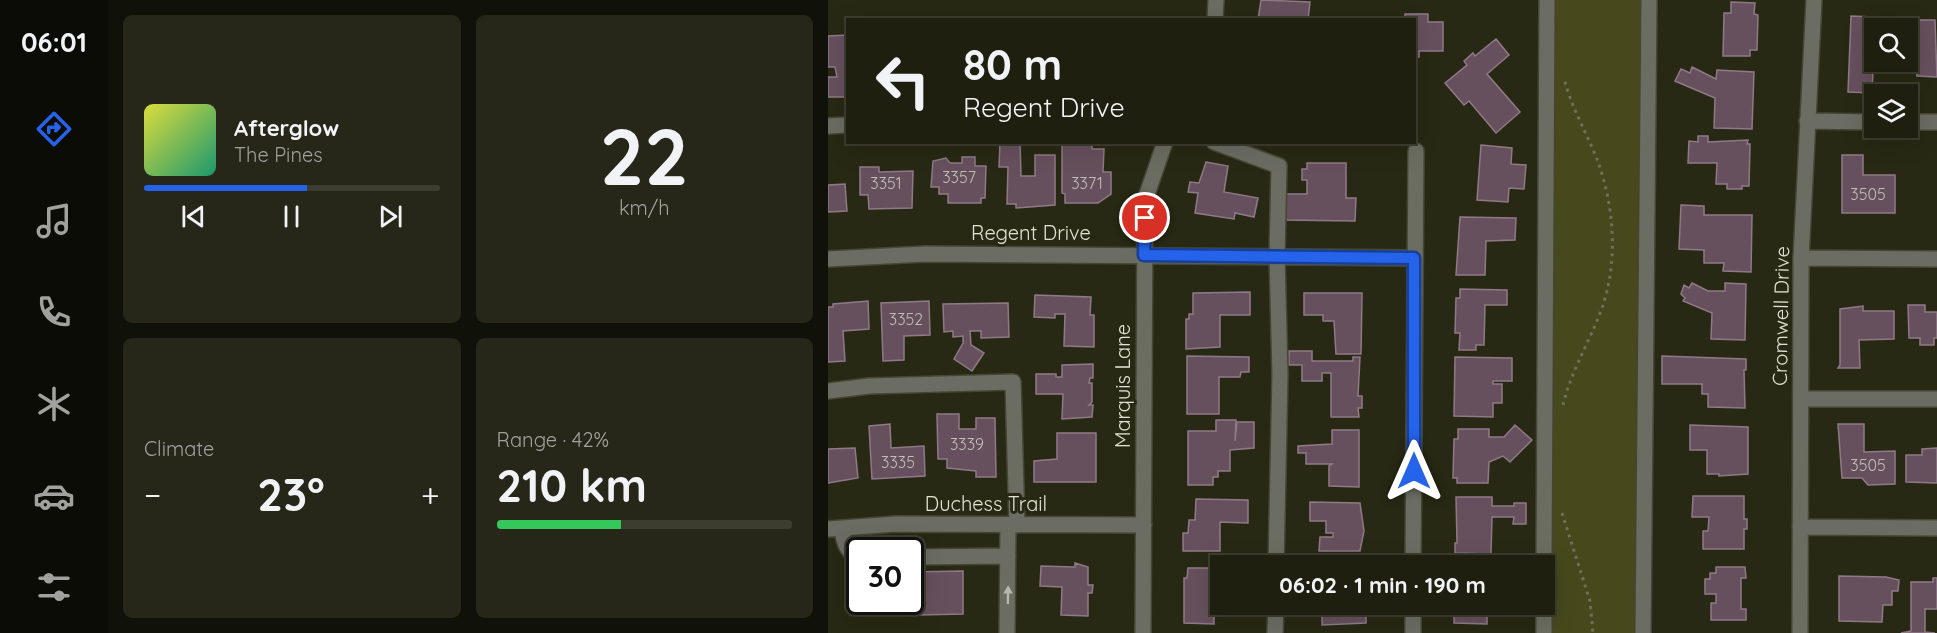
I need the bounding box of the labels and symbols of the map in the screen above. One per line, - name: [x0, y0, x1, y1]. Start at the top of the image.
- house number: 3357: [942, 167, 976, 187]
- house number: 3351: [870, 173, 902, 193]
- house number: 3371: [1071, 173, 1103, 193]
- house number: 3505: [1850, 184, 1886, 204]
- pin: [1119, 192, 1170, 243]
- street label: Regent Drive: [971, 220, 1091, 245]
- street label: Cromwell Drive: [1767, 246, 1794, 386]
- house number: 3352: [889, 309, 923, 329]
- street label: Marquis Lane: [1110, 324, 1135, 448]
- house number: 3339: [950, 434, 984, 454]
- position arrow: [1382, 439, 1446, 503]
- house number: 3335: [881, 452, 915, 472]
- house number: 3505: [1850, 455, 1886, 475]
- street label: Duchess Trail: [925, 491, 1047, 516]
- speed limit sign: 30: [846, 537, 924, 615]
- one-way arrow: [1003, 585, 1012, 604]

